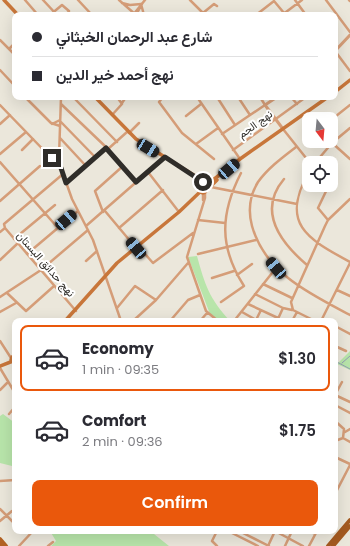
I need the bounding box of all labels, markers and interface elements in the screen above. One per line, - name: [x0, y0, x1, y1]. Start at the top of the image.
- text: شارع عبد الرحمان الخبثاني: [56, 26, 212, 47]
- text: نهج أحمد خير الدين: [56, 64, 174, 85]
- street label: نهج الجم: [234, 106, 276, 142]
- north arrow: [302, 112, 338, 148]
- map controls: [302, 112, 338, 192]
- car: [135, 137, 161, 159]
- route end: [43, 149, 61, 167]
- button: locate: [302, 156, 338, 192]
- car: [216, 157, 242, 181]
- route start: [194, 173, 212, 191]
- car: [53, 208, 79, 232]
- street label: نهج حدائق البستان: [13, 228, 79, 300]
- car: [124, 235, 148, 261]
- car: [264, 255, 288, 281]
- text: Economy: [82, 338, 154, 359]
- icon: car: [34, 340, 70, 376]
- text: $1.30: [278, 348, 316, 369]
- text: 1 min · 09:35: [82, 360, 159, 379]
- text: Comfort: [82, 410, 146, 431]
- icon: car: [34, 412, 70, 448]
- text: $1.75: [279, 420, 316, 441]
- text: 2 min · 09:36: [82, 432, 163, 451]
- button: Confirm: [32, 480, 318, 526]

